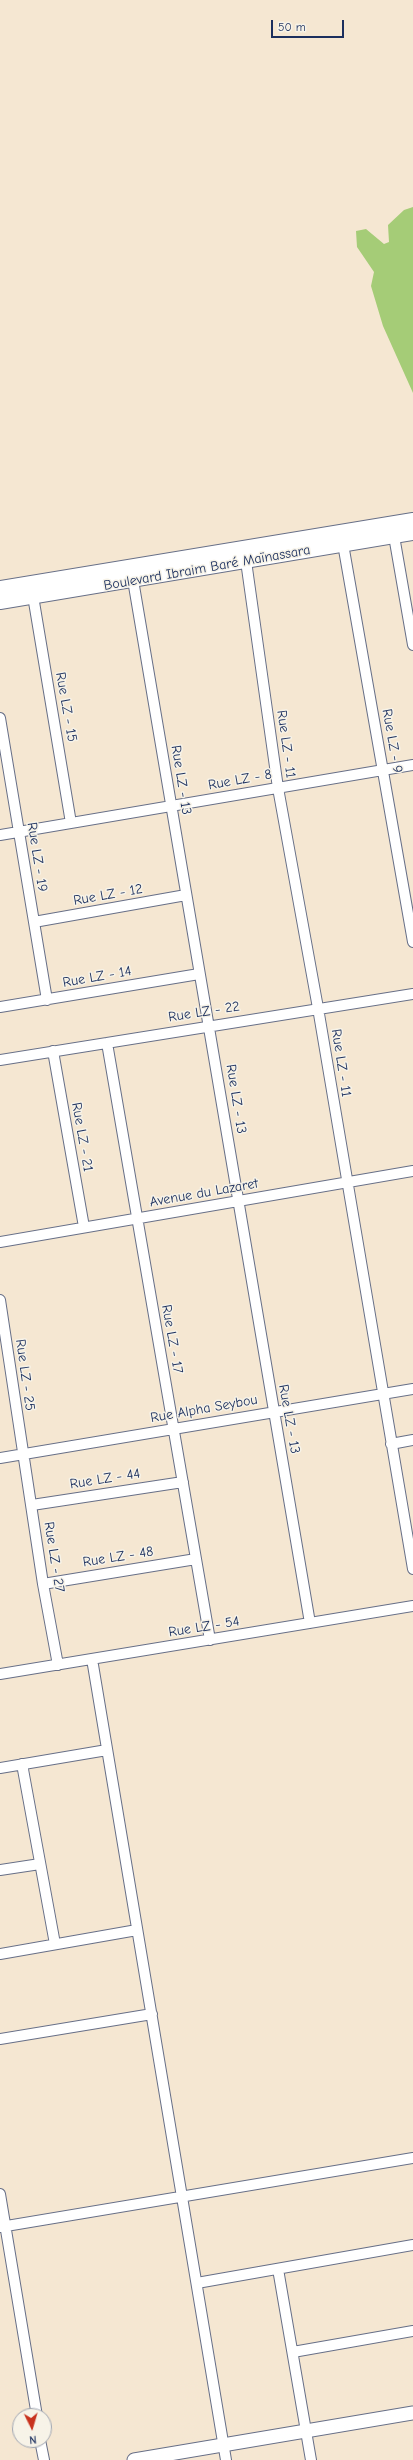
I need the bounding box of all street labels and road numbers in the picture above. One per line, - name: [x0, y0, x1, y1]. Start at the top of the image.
- street label: Boulevard Ibraim Baré Maïnassara: [102, 542, 312, 594]
- street label: Rue LZ - 15: [52, 671, 80, 743]
- street label: Rue LZ - 9: [378, 708, 406, 774]
- street label: Rue LZ - 11: [273, 709, 299, 779]
- street label: Rue LZ - 13: [167, 744, 195, 816]
- street label: Rue LZ - 8: [207, 766, 273, 794]
- street label: Rue LZ - 19: [23, 821, 51, 893]
- street label: Rue LZ - 12: [72, 881, 144, 909]
- street label: Rue LZ - 14: [61, 963, 133, 991]
- street label: Rue LZ - 22: [167, 998, 241, 1026]
- street label: Rue LZ - 11: [327, 1028, 355, 1098]
- street label: Rue LZ - 13: [222, 1063, 250, 1135]
- street label: Rue LZ - 21: [68, 1101, 96, 1173]
- street label: Avenue du Lazaret: [148, 1175, 260, 1211]
- street label: Rue LZ - 17: [158, 1303, 186, 1375]
- street label: Rue LZ - 25: [12, 1338, 38, 1412]
- street label: Rue LZ - 13: [275, 1383, 303, 1455]
- street label: Rue Alpha Seybou: [149, 1391, 259, 1427]
- street label: Rue LZ - 44: [69, 1465, 141, 1493]
- street label: Rue LZ - 27: [40, 1521, 68, 1593]
- street label: Rue LZ - 48: [81, 1543, 155, 1571]
- street label: Rue LZ - 54: [167, 1613, 241, 1641]

